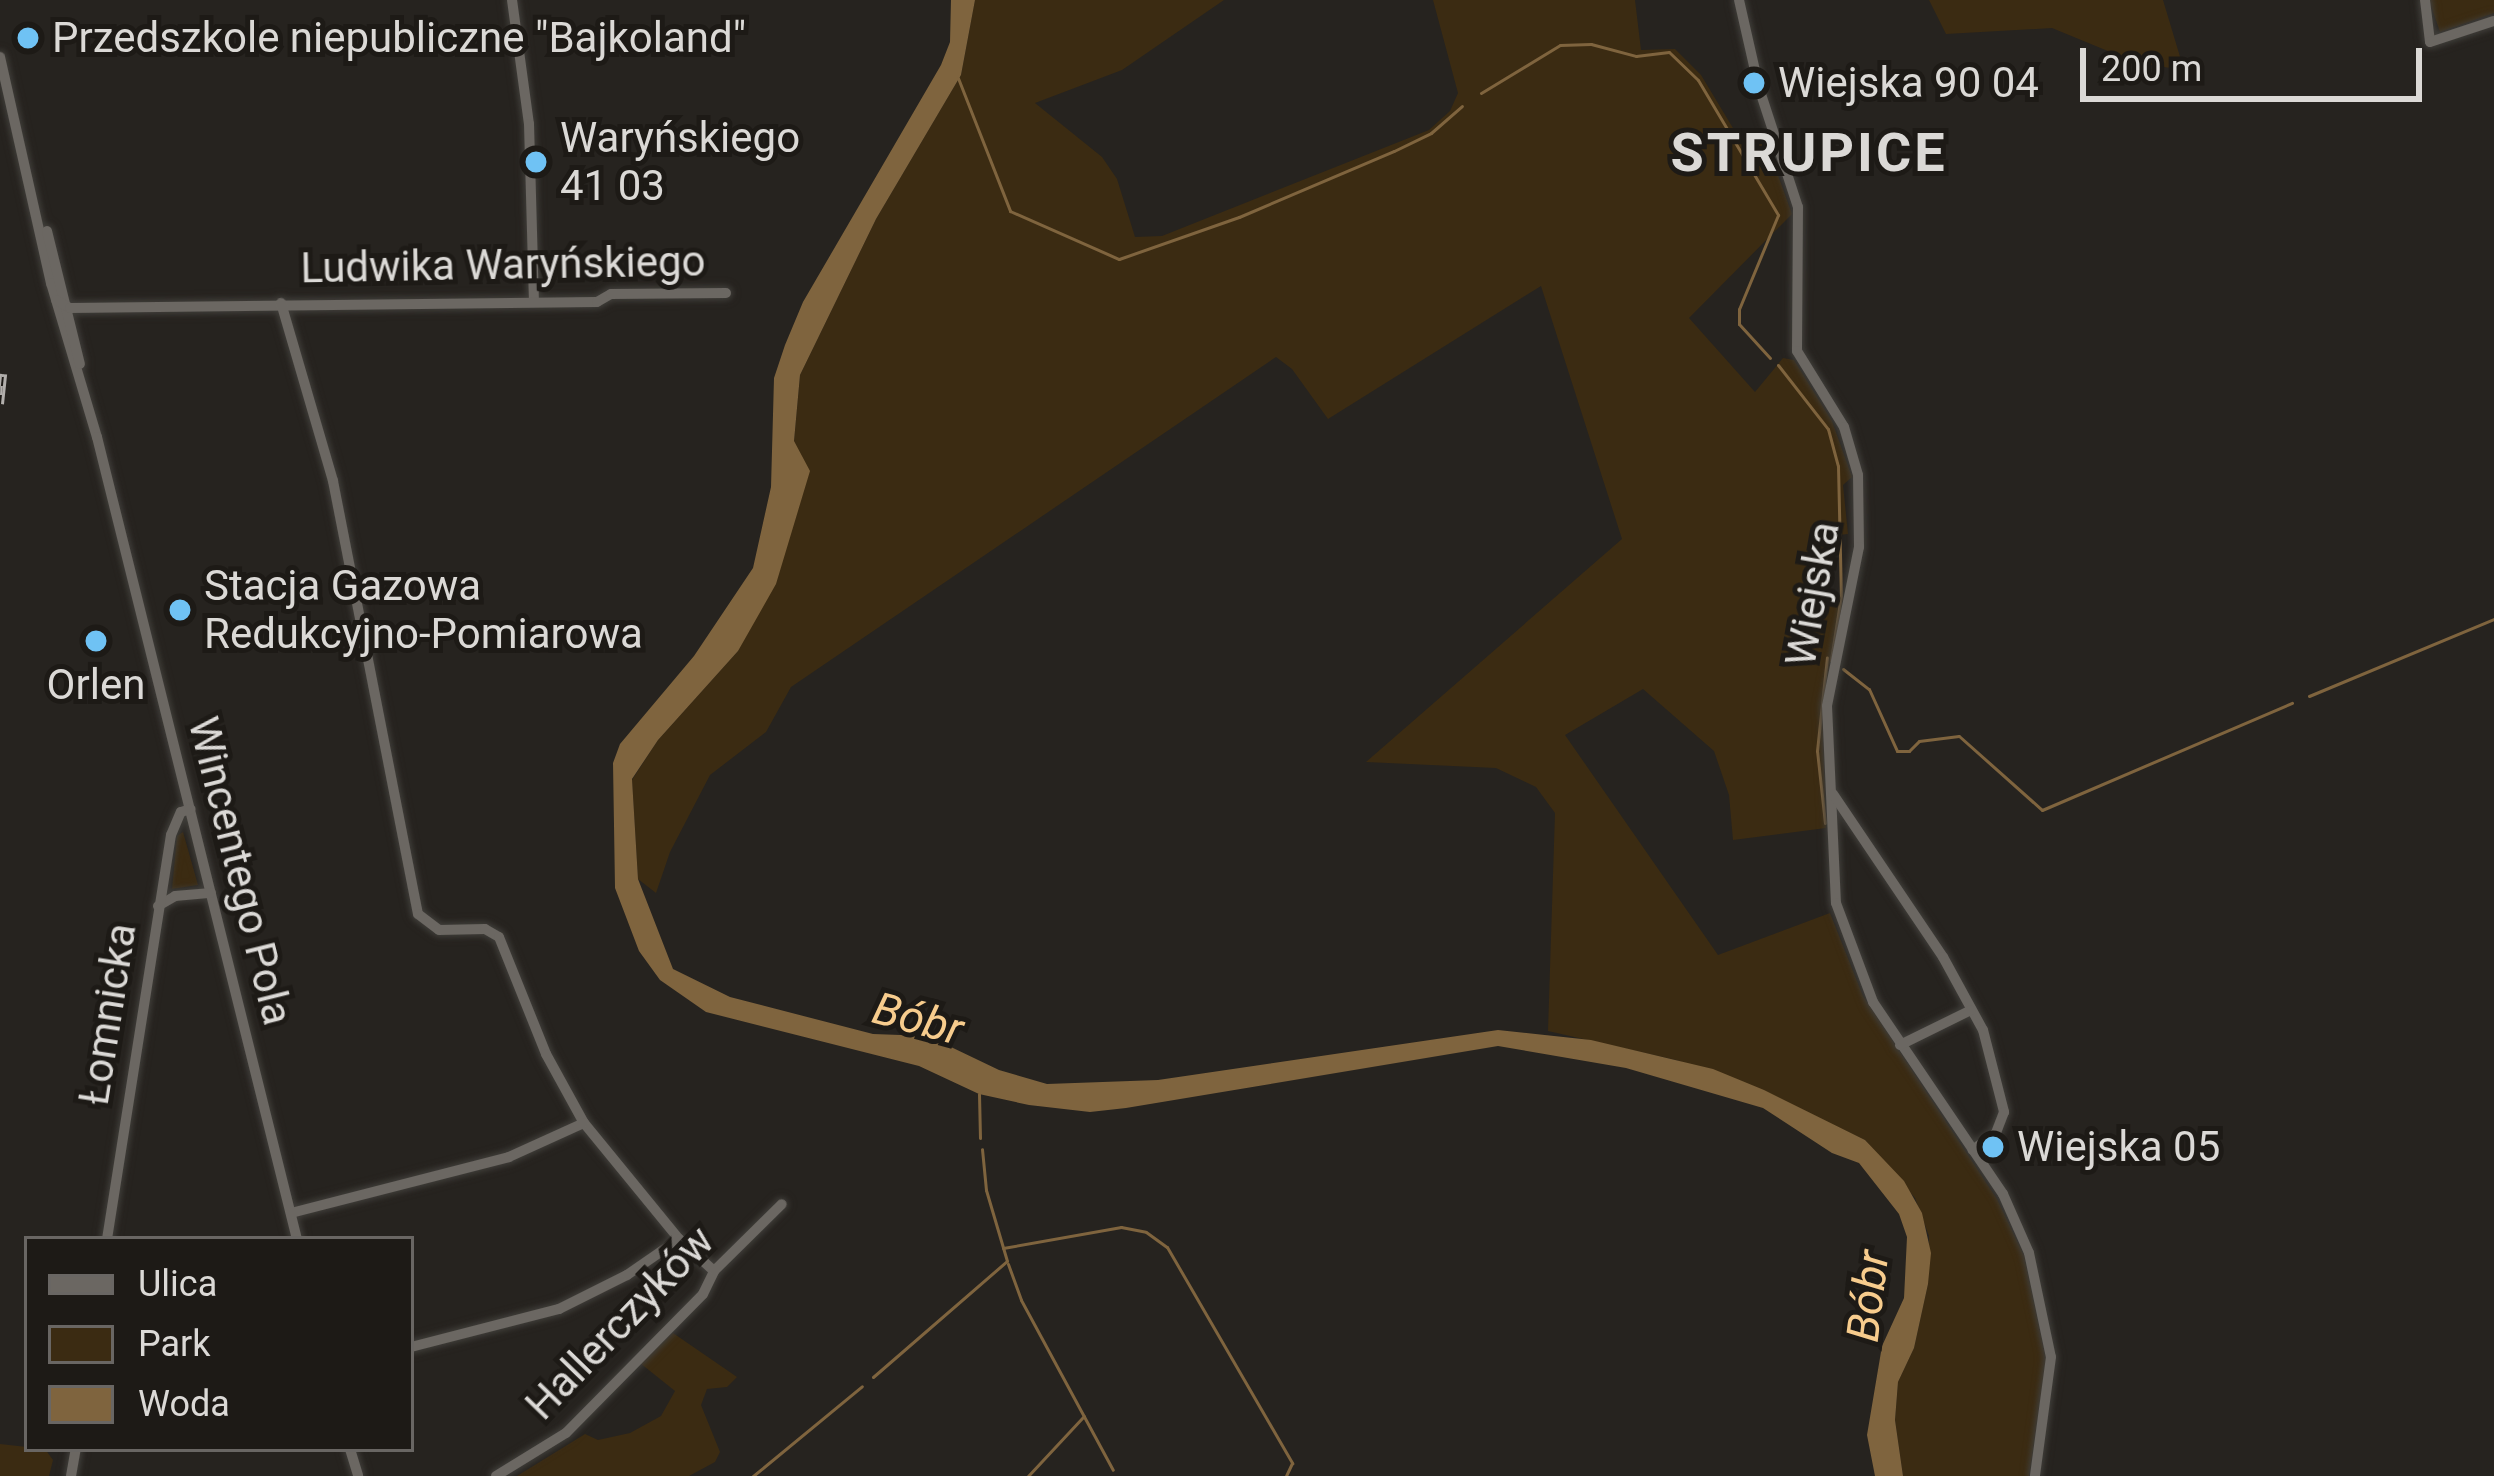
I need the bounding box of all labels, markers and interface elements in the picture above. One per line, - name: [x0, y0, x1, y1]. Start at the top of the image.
- place label: Przedszkole niepubliczne "Bajkoland": [52, 13, 746, 63]
- scale bar: [2086, 24, 2428, 98]
- marker: Przedszkole niepubliczne "Bajkoland": [15, 25, 41, 51]
- text: 200 m: [2101, 48, 2202, 90]
- place label: Wiejska 90 04: [1778, 58, 2039, 108]
- marker: Wiejska 90 04: [1741, 70, 1767, 96]
- place label: Waryńskiego 41 03: [560, 113, 800, 212]
- district label: STRUPICE: [1670, 121, 1948, 185]
- marker: Waryńskiego 41 03: [523, 149, 549, 175]
- street label: Ludwika Waryńskiego: [300, 236, 706, 294]
- street label: Wiejska: [1776, 518, 1850, 670]
- place label: Stacja Gazowa Redukcyjno-Pomiarowa: [204, 561, 643, 660]
- marker: Stacja Gazowa Redukcyjno-Pomiarowa: [167, 597, 193, 623]
- marker: Orlen: [83, 628, 109, 654]
- place label: Orlen: [47, 660, 145, 710]
- street label: Wincentego Pola: [177, 712, 303, 1030]
- street label: Łomnicka: [69, 920, 147, 1108]
- water label: Bóbr: [867, 981, 969, 1057]
- place label: Wiejska 05: [2017, 1122, 2220, 1172]
- marker: Wiejska 05: [1980, 1134, 2006, 1160]
- street label: Hallerczyków: [515, 1216, 725, 1430]
- legend: [24, 1236, 414, 1452]
- water label: Bóbr: [1836, 1247, 1900, 1345]
- text: Ulica: [138, 1263, 217, 1305]
- text: Park: [138, 1323, 211, 1365]
- text: Woda: [138, 1383, 230, 1425]

